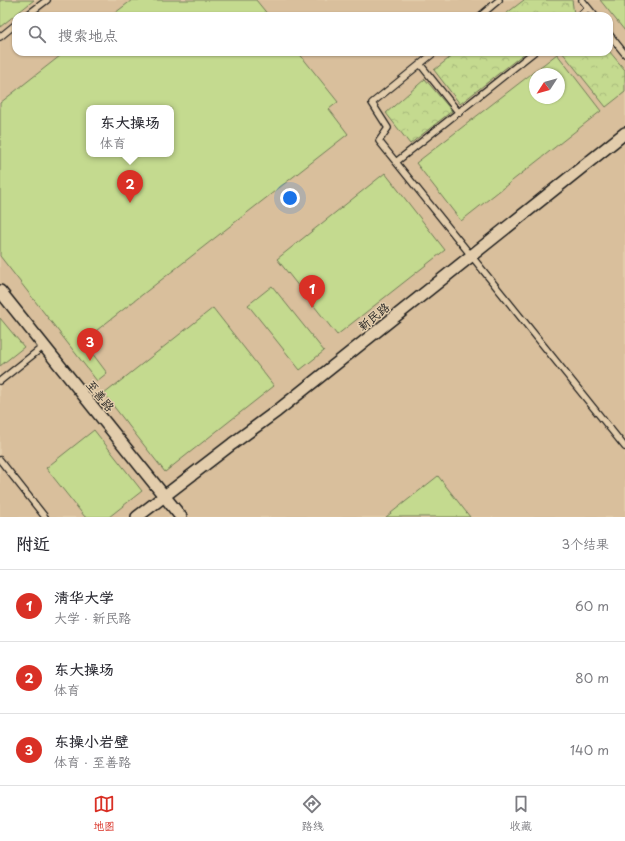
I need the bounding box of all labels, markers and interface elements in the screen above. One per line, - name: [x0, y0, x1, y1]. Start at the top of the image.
- search box: [12, 12, 613, 56]
- icon: search: [26, 23, 48, 45]
- text: 搜索地点: [58, 23, 118, 46]
- north arrow: [529, 68, 565, 104]
- popup: [86, 105, 174, 157]
- text: 东大操场: [100, 110, 160, 133]
- text: 体育: [100, 133, 126, 152]
- pin: 2: [117, 170, 143, 203]
- your location: [280, 188, 300, 208]
- pin: 1: [299, 275, 325, 308]
- street label: 新民路: [354, 298, 393, 335]
- pin: 3: [77, 328, 103, 361]
- street label: 至善路: [82, 376, 119, 415]
- text: 附近: [16, 530, 50, 556]
- text: 3个结果: [561, 534, 609, 553]
- text: 清华大学: [54, 585, 114, 608]
- text: 1: [26, 596, 32, 615]
- text: 60 m: [575, 596, 609, 615]
- text: 大学 · 新民路: [54, 608, 131, 627]
- text: 东大操场: [54, 657, 114, 680]
- text: 2: [24, 668, 34, 687]
- text: 80 m: [575, 668, 609, 687]
- text: 体育: [54, 680, 80, 699]
- text: 东操小岩壁: [54, 729, 129, 752]
- text: 3: [25, 740, 33, 759]
- text: 140 m: [570, 740, 609, 759]
- text: 体育 · 至善路: [54, 752, 131, 771]
- tab: 地图: [93, 793, 115, 834]
- tab: 路线: [301, 793, 323, 834]
- tab: 收藏: [510, 793, 532, 834]

